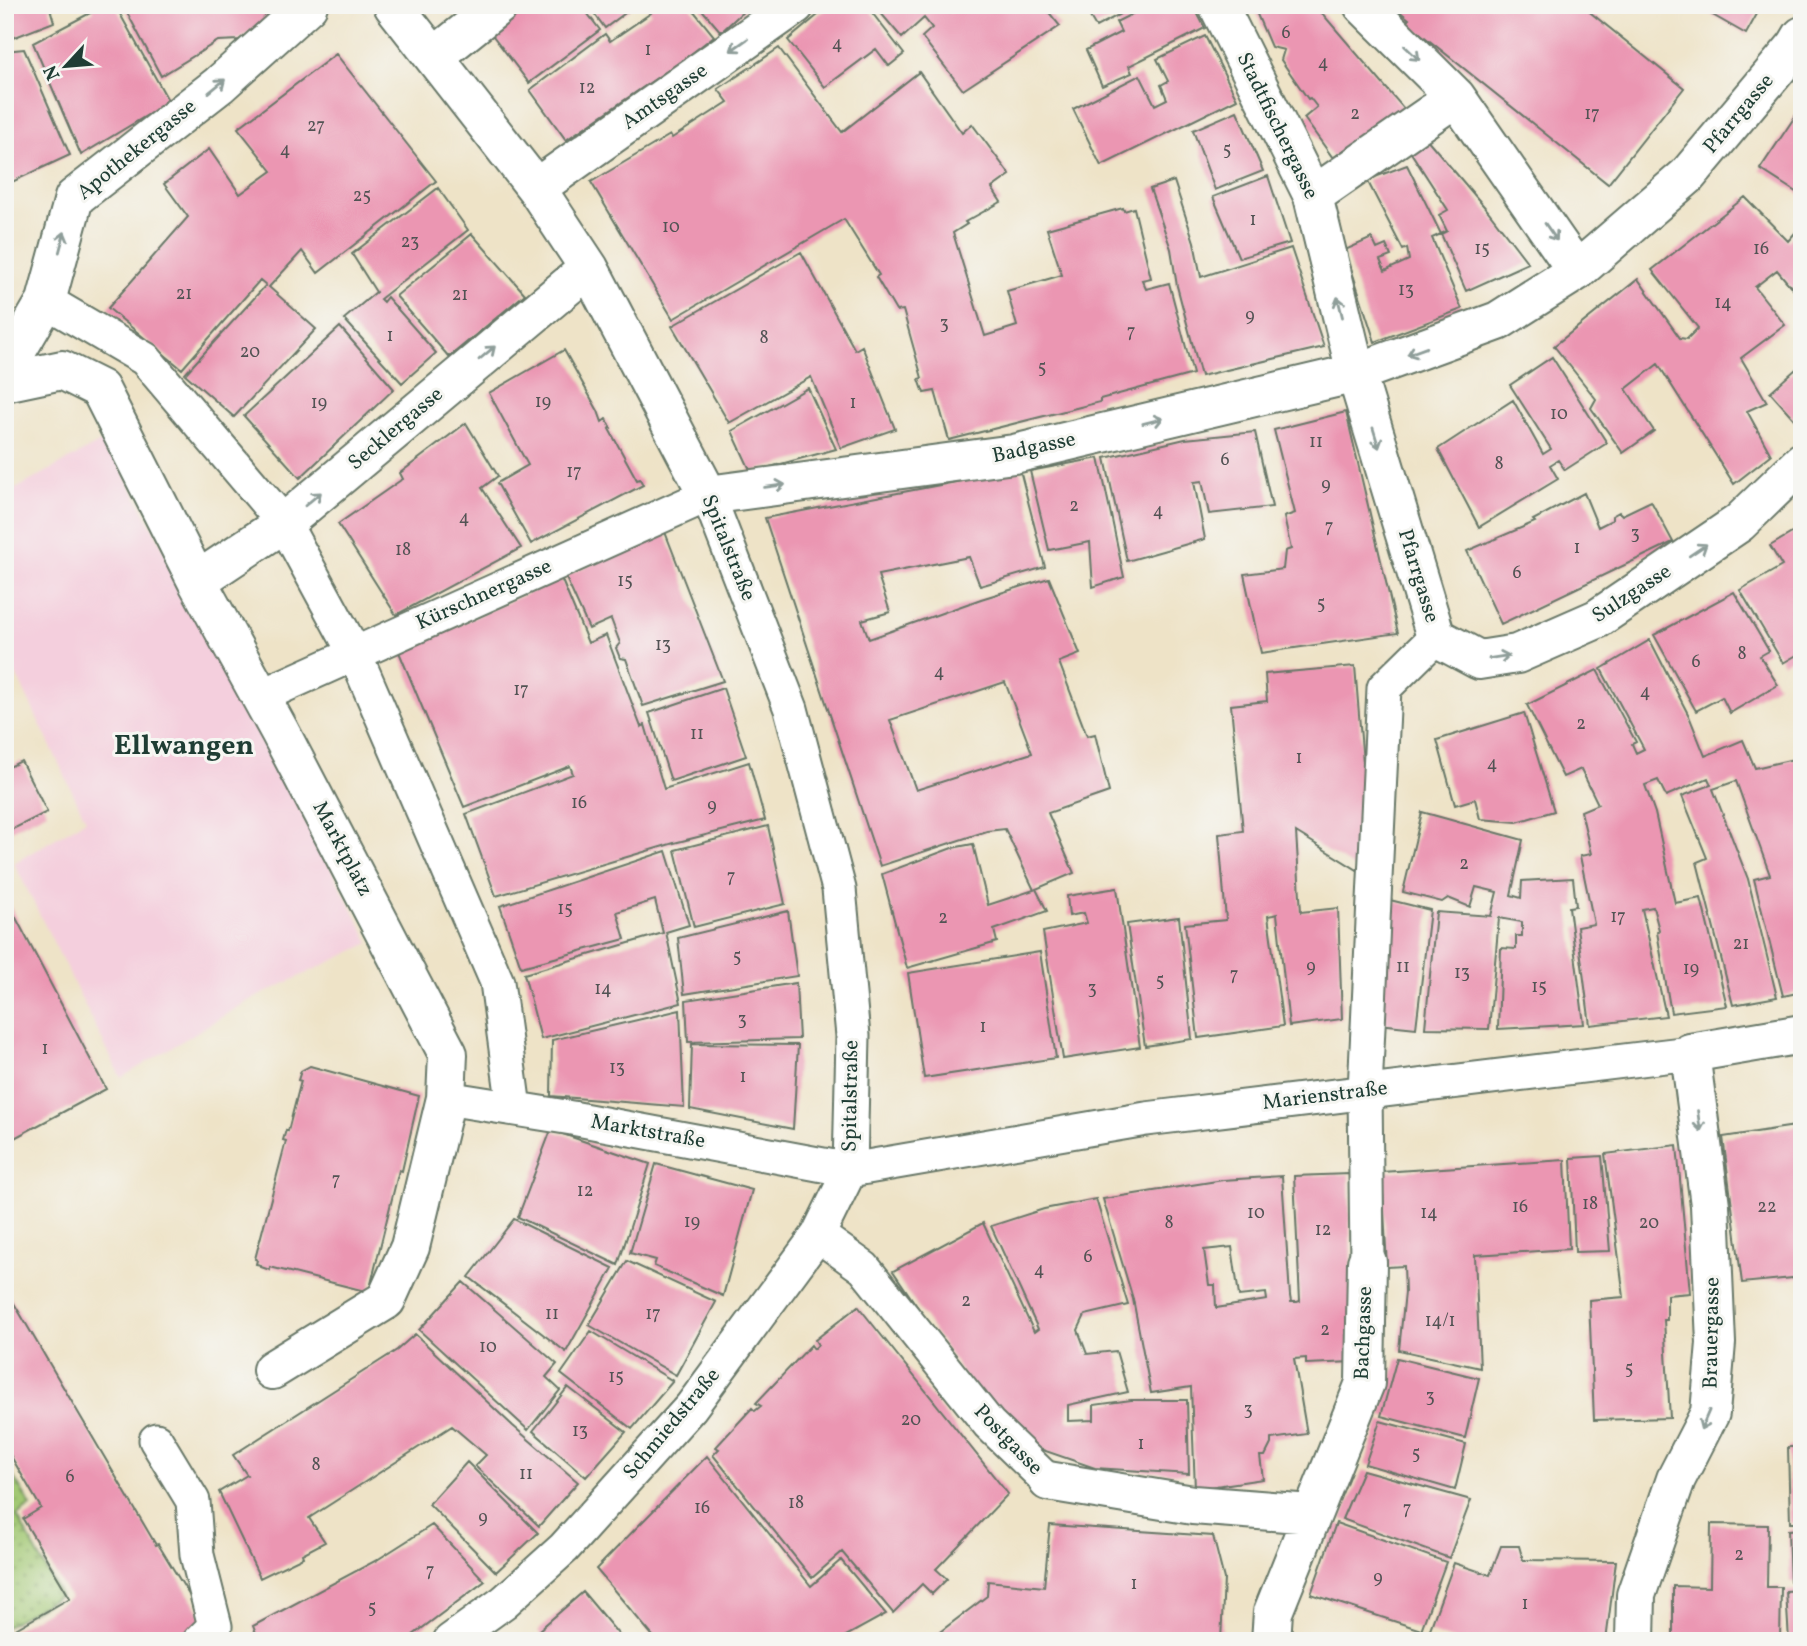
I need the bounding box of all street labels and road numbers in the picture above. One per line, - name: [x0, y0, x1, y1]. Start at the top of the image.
- street label: Stadtfischergasse: [1229, 48, 1325, 204]
- street label: Amtsgasse: [616, 57, 714, 137]
- street label: Pfarrgasse: [1697, 68, 1781, 160]
- street label: Apothekergasse: [71, 93, 203, 207]
- street label: Secklergasse: [342, 381, 450, 477]
- street label: Badgasse: [990, 425, 1078, 471]
- street label: Spitalstraße: [694, 491, 762, 605]
- street label: Pfarrgasse: [1390, 526, 1446, 626]
- street label: Kürschnergasse: [412, 552, 556, 638]
- street label: Sulzgasse: [1587, 557, 1677, 630]
- street label: Marktplatz: [305, 796, 379, 902]
- street label: Spitalstraße: [836, 1040, 866, 1152]
- street label: Marienstraße: [1261, 1074, 1389, 1118]
- street label: Marktstraße: [588, 1108, 708, 1156]
- street label: Brauergasse: [1697, 1277, 1727, 1389]
- street label: Bachgasse: [1348, 1285, 1380, 1381]
- street label: Schmiedstraße: [617, 1362, 727, 1486]
- street label: Postgasse: [967, 1398, 1049, 1482]

